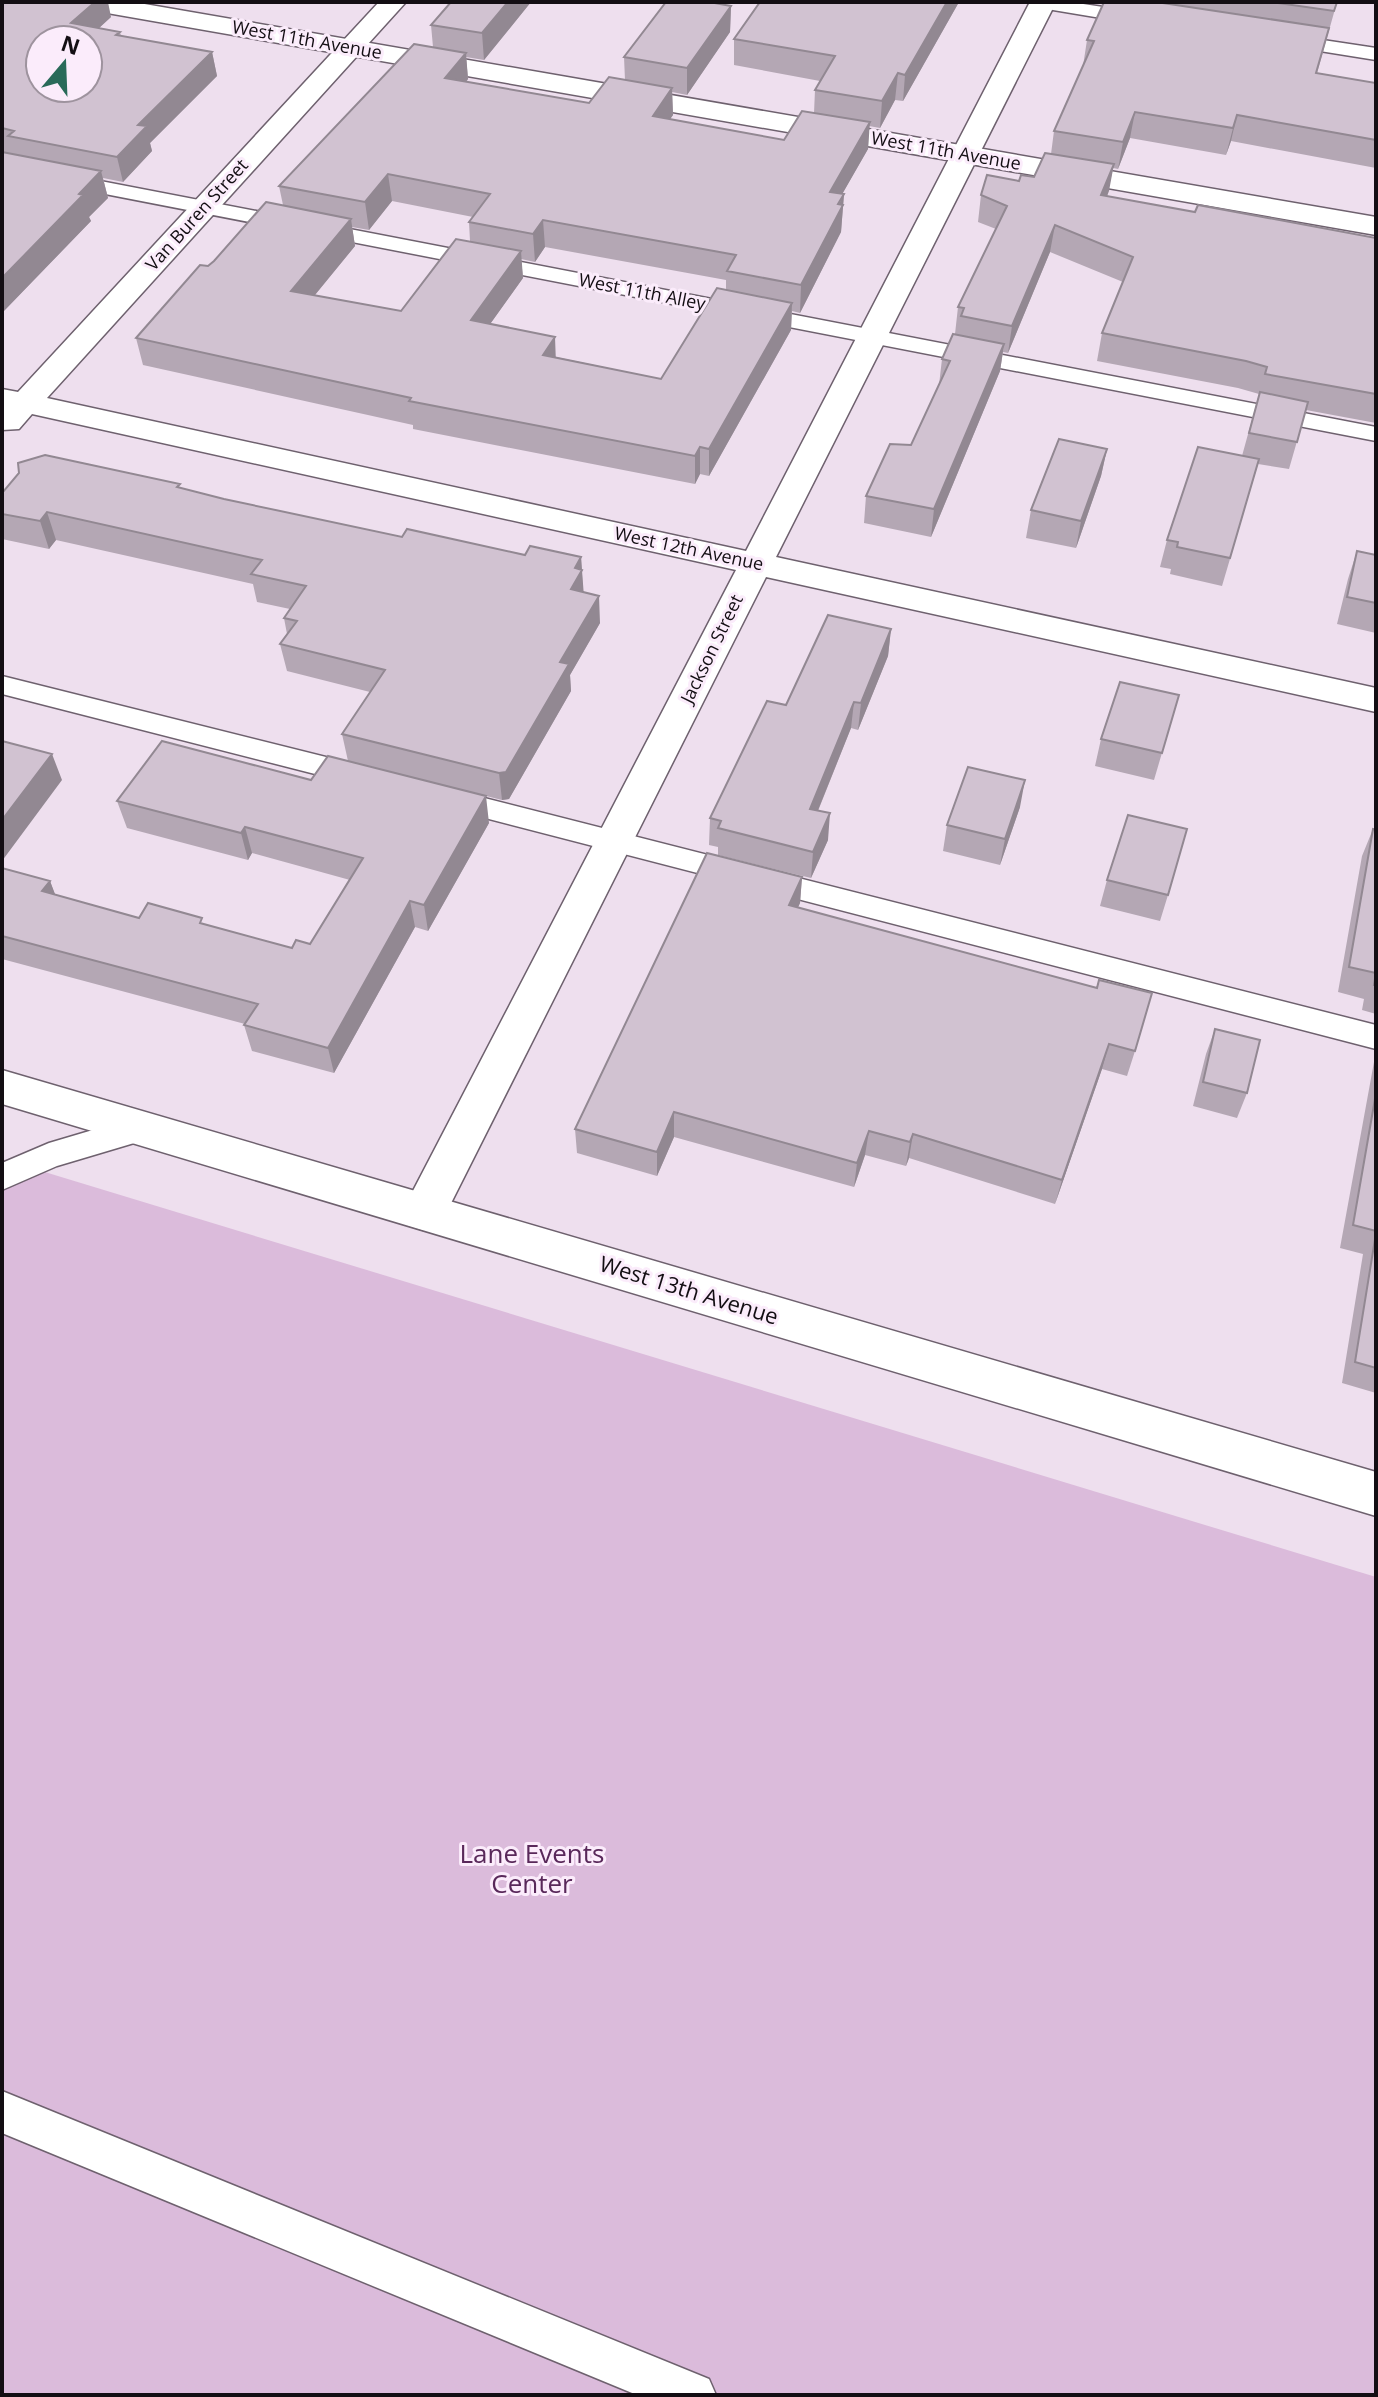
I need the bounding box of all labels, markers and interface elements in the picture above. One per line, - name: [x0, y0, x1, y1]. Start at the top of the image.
- street label: West 11th Avenue: [230, 14, 384, 64]
- north arrow: [24, 24, 104, 104]
- text: N: [57, 27, 84, 61]
- street label: West 11th Avenue: [869, 125, 1023, 175]
- street label: Van Buren Street: [140, 153, 253, 275]
- street label: West 11th Alley: [577, 267, 709, 315]
- street label: West 12th Avenue: [612, 521, 766, 576]
- street label: Jackson Street: [674, 590, 748, 709]
- street label: West 13th Avenue: [596, 1248, 782, 1331]
- park label: Lane Events Center: [460, 1835, 604, 1901]

